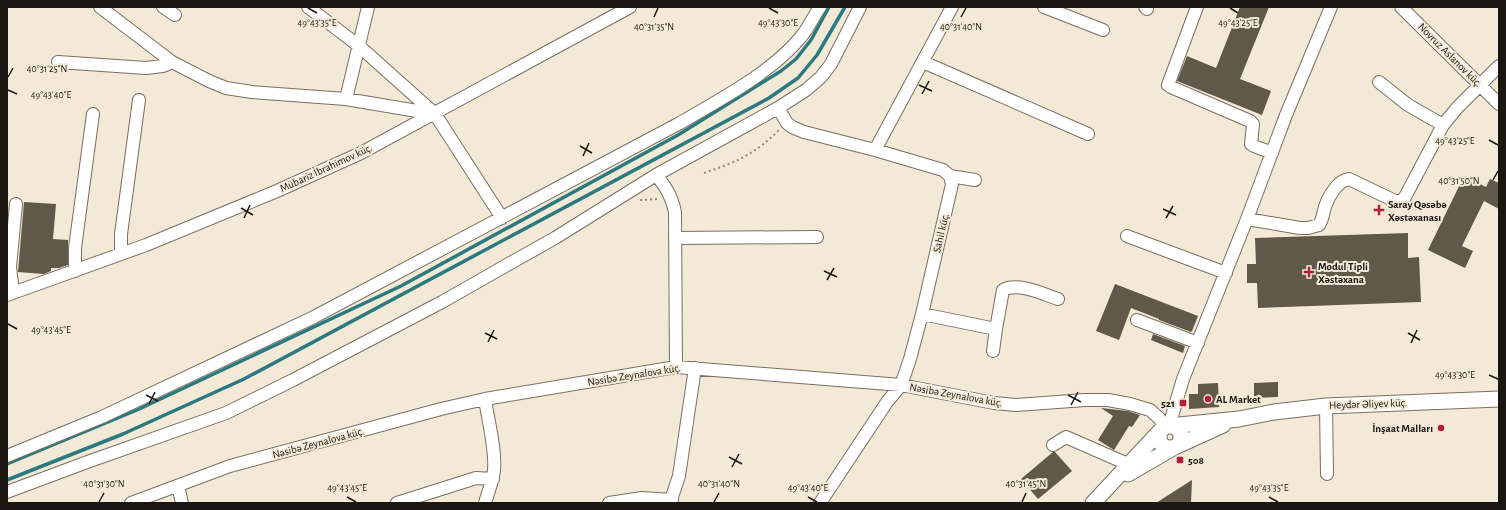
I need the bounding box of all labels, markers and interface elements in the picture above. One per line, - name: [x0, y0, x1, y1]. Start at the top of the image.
- text: 49°43'35"E: [298, 18, 337, 28]
- text: 49°43'30"E: [758, 18, 798, 28]
- text: 49°43'25"E: [1218, 18, 1258, 28]
- street label: Novruz Aslanov küç.: [1416, 21, 1484, 89]
- text: 40°31'35"N: [634, 22, 674, 32]
- text: 40°31'40"N: [940, 22, 982, 32]
- text: 40°31'25"N: [27, 64, 67, 74]
- text: 49°43'40"E: [31, 90, 72, 100]
- text: 49°43'25"E: [1435, 136, 1475, 146]
- street label: Mübariz İbrahimov küç.: [278, 142, 374, 194]
- text: 40°31'50"N: [1438, 176, 1480, 186]
- place label: Saray Qəsəbə Xəstəxanası: [1388, 199, 1447, 223]
- marker: Saray Qəsəbə Xəstəxanası: [1373, 204, 1385, 216]
- street label: Sahil küç.: [931, 212, 951, 254]
- place label: Modul Tipli Xəstəxana: [1318, 261, 1368, 285]
- marker: Modul Tipli Xəstəxana: [1303, 266, 1315, 278]
- text: 49°43'45"E: [31, 325, 71, 335]
- street label: Nəsibə Zeynalova küç.: [587, 362, 681, 388]
- text: 49°43'30"E: [1435, 370, 1475, 380]
- street label: Nəsibə Zeynalova küç.: [909, 381, 1003, 409]
- marker: AL Market: [1203, 394, 1213, 404]
- place label: AL Market: [1216, 394, 1261, 405]
- street label: Heydər Əliyev küç.: [1329, 397, 1407, 411]
- place label: 521: [1161, 398, 1175, 409]
- marker: 521: [1178, 398, 1188, 408]
- place label: İnşaat Malları: [1372, 423, 1433, 434]
- marker: İnşaat Malları: [1436, 423, 1446, 433]
- street label: Nəsibə Zeynalova küç.: [271, 426, 365, 460]
- marker: 508: [1175, 455, 1185, 465]
- place label: 508: [1188, 455, 1204, 466]
- text: 40°31'30"N: [83, 479, 125, 489]
- text: 40°31'40"N: [698, 479, 740, 489]
- text: 40°31'45"N: [1006, 479, 1046, 489]
- text: 49°43'45"E: [327, 483, 367, 493]
- text: 49°43'40"E: [788, 483, 829, 493]
- text: 49°43'35"E: [1250, 483, 1289, 493]

